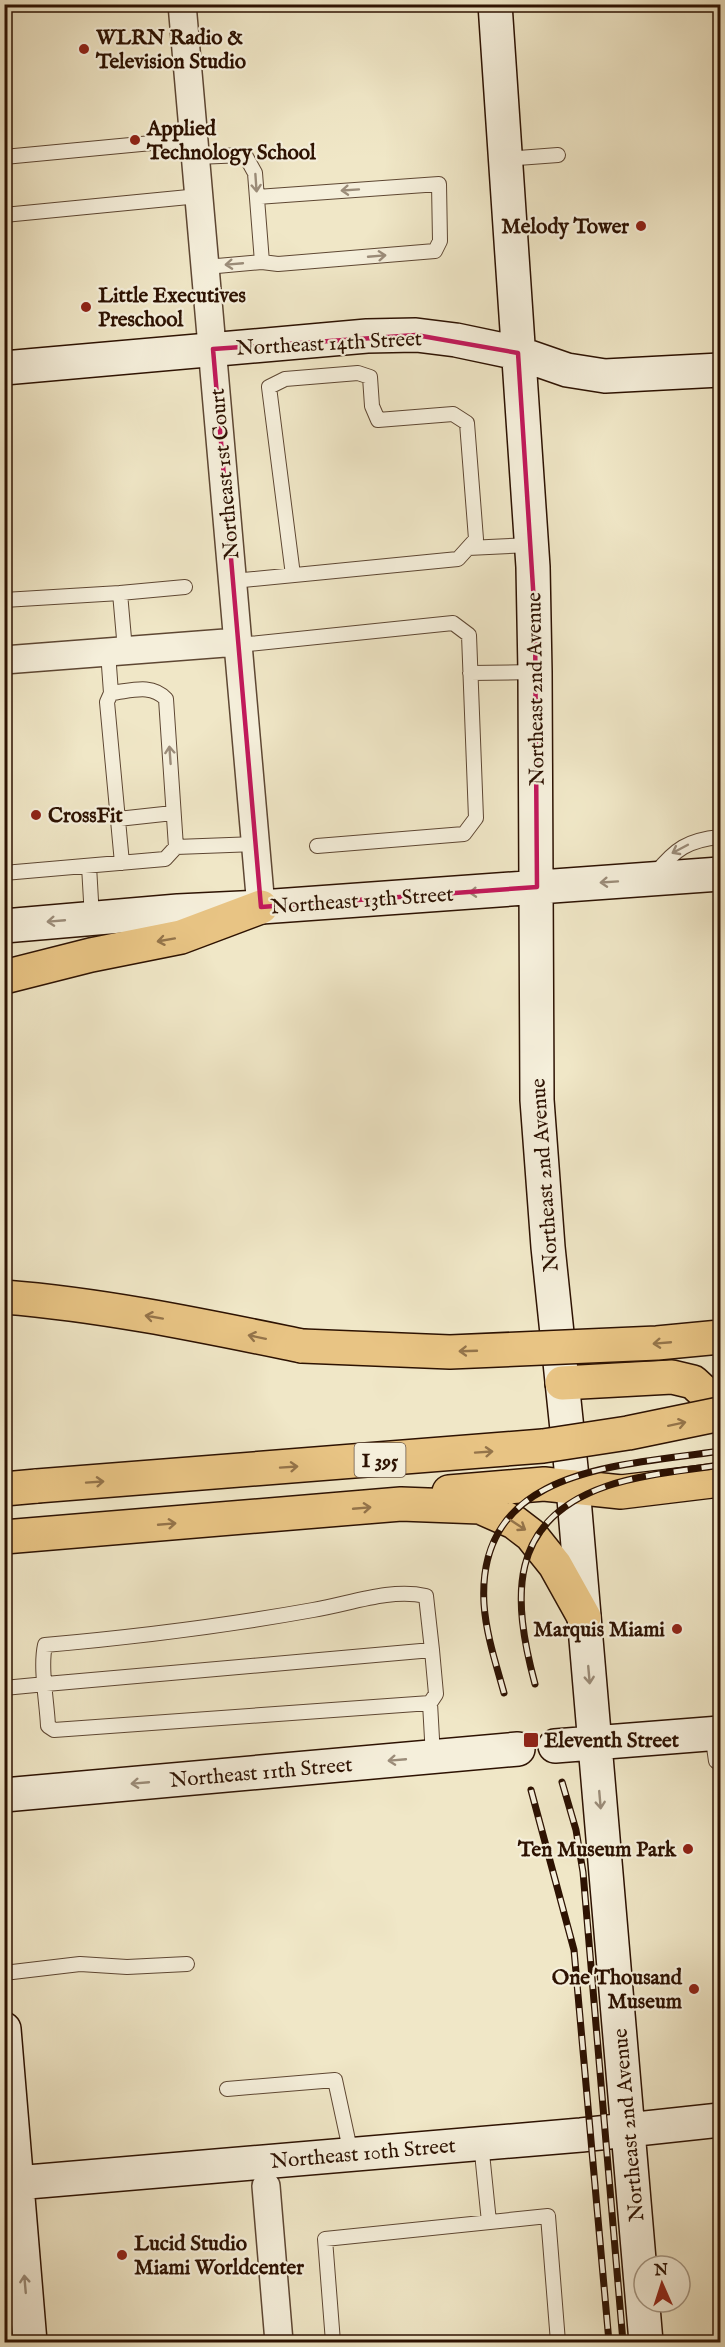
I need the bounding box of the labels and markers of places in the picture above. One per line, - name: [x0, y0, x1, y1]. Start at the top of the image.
- place label: WLRN Radio & Television Studio: [95, 25, 247, 76]
- marker: WLRN Radio & Television Studio: [77, 42, 91, 56]
- place label: Applied Technology School: [146, 116, 317, 167]
- marker: Applied Technology School: [128, 133, 142, 147]
- place label: Melody Tower: [501, 214, 629, 241]
- marker: Melody Tower: [634, 219, 648, 233]
- place label: Little Executives Preschool: [98, 283, 246, 334]
- marker: Little Executives Preschool: [79, 300, 93, 314]
- place label: CrossFit: [48, 803, 123, 830]
- marker: CrossFit: [29, 808, 43, 822]
- place label: Marquis Miami: [533, 1617, 665, 1644]
- marker: Marquis Miami: [670, 1622, 684, 1636]
- place label: Eleventh Street: [544, 1728, 680, 1755]
- marker: Eleventh Street: [522, 1731, 540, 1749]
- place label: Ten Museum Park: [517, 1837, 677, 1864]
- marker: Ten Museum Park: [681, 1842, 695, 1856]
- place label: One Thousand Museum: [552, 1965, 683, 2016]
- marker: One Thousand Museum: [687, 1982, 701, 1996]
- place label: Lucid Studio Miami Worldcenter: [134, 2231, 304, 2282]
- marker: Lucid Studio Miami Worldcenter: [115, 2248, 129, 2262]

